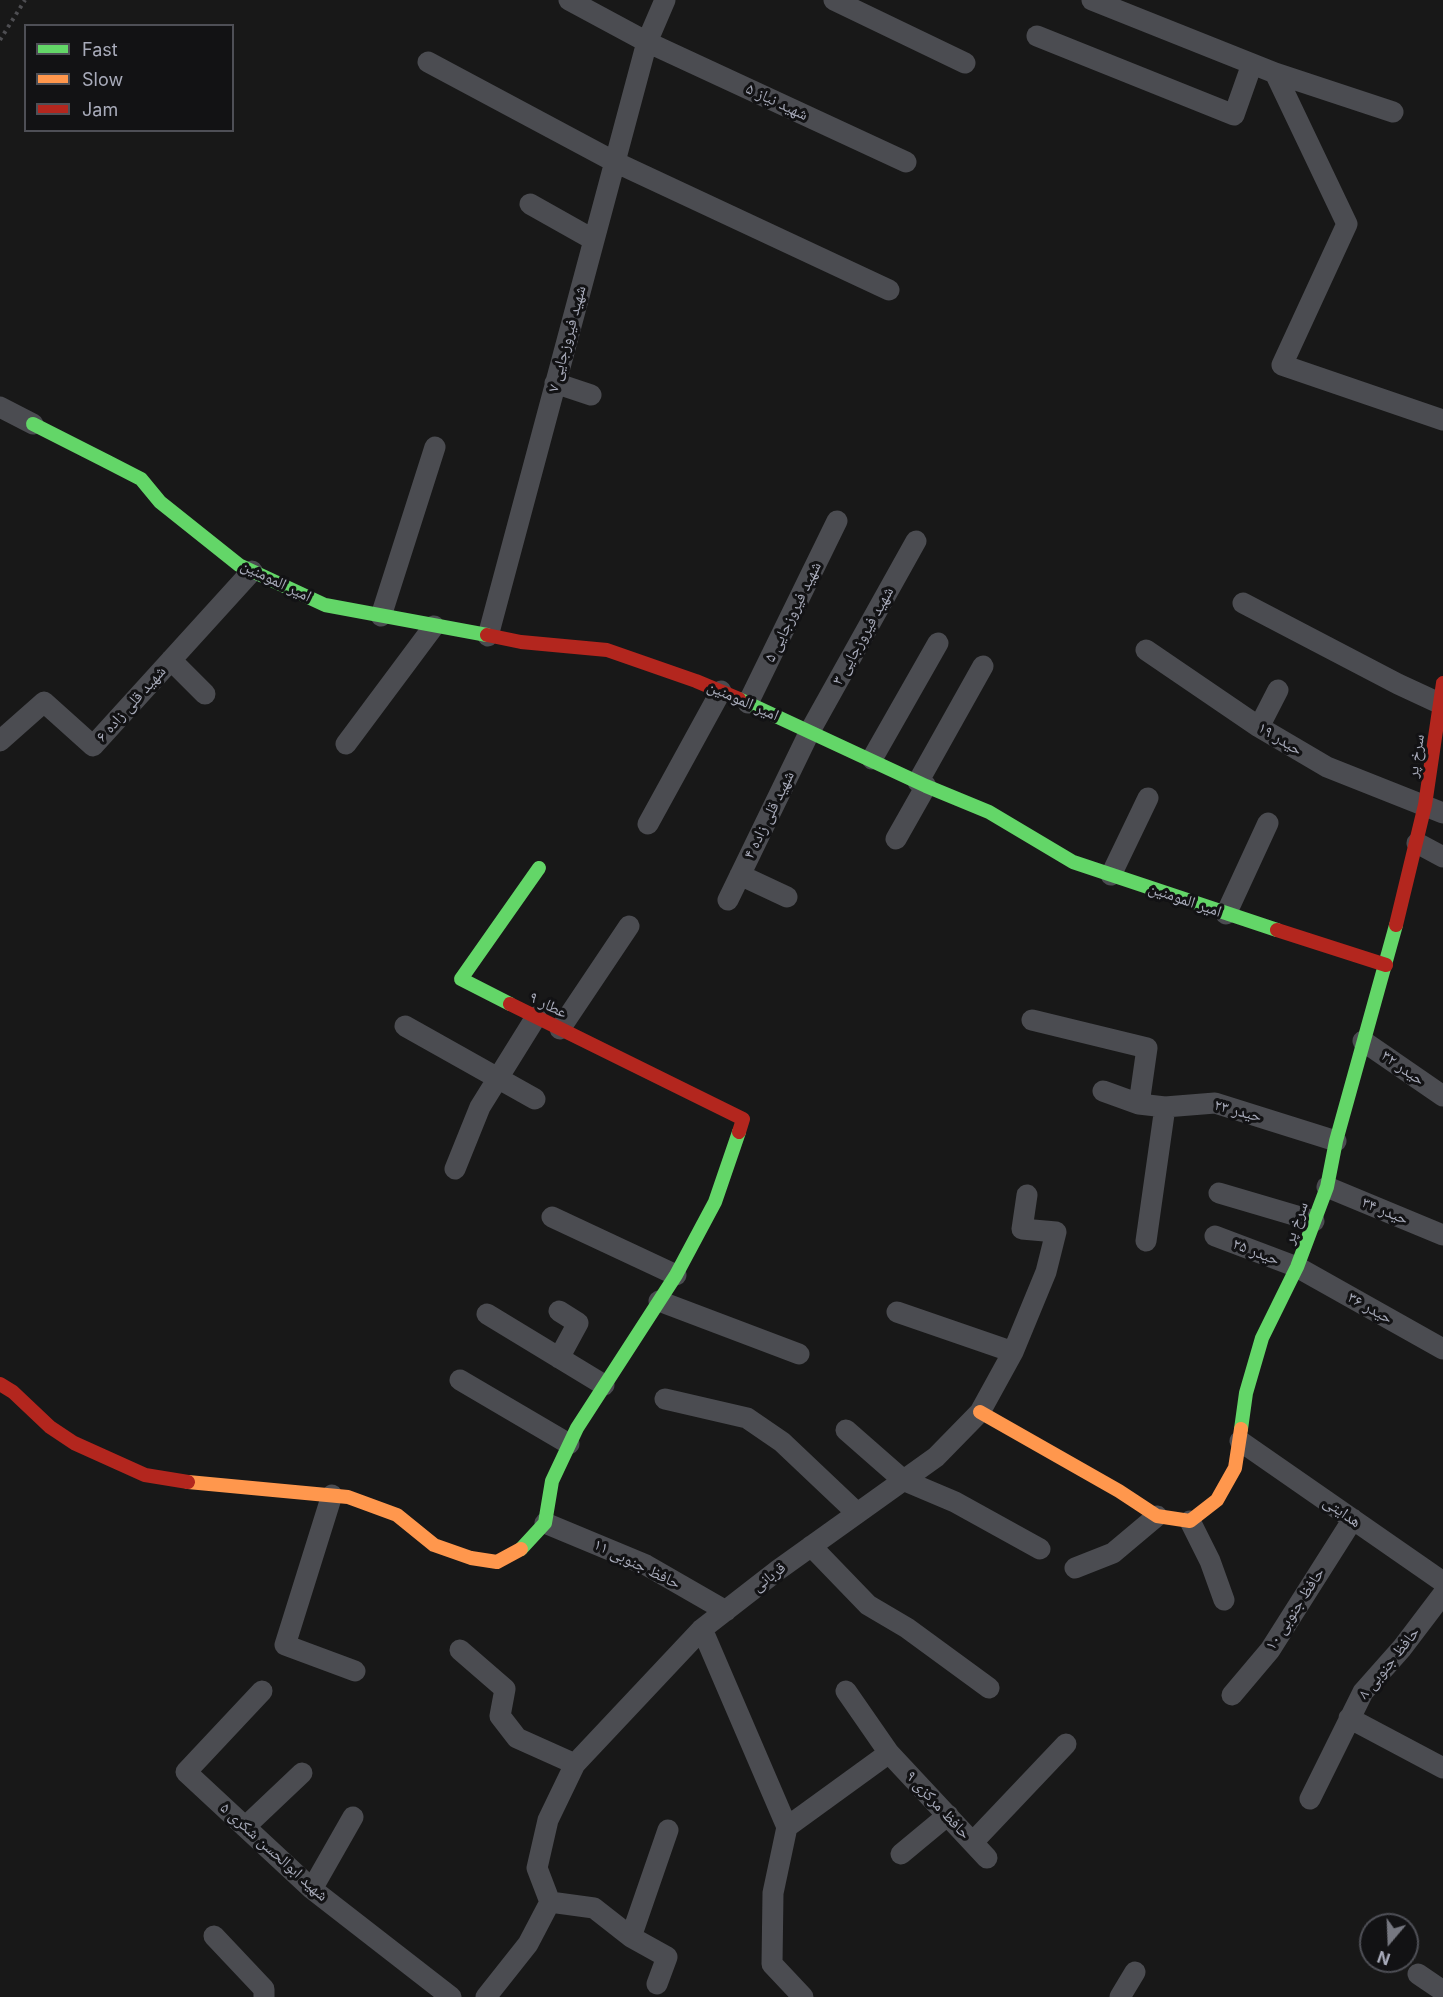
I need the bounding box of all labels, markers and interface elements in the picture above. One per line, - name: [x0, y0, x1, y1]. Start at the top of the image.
- legend: [24, 24, 234, 132]
- text: Fast: [82, 39, 118, 60]
- text: Slow: [82, 69, 123, 90]
- street label: شهید نیاز ۵: [743, 79, 811, 125]
- text: Jam: [82, 99, 118, 120]
- street label: شهید فیروزجایی ۷: [544, 284, 590, 394]
- street label: امیر المومنین: [238, 556, 314, 606]
- street label: شهید فیروزجایی ۵: [760, 559, 826, 665]
- street label: شهید فیروزجایی ۳: [828, 583, 898, 689]
- street label: شهید قلی زاده ۶: [92, 662, 170, 746]
- street label: امیر المومنین: [704, 677, 782, 725]
- street label: حیدر ۱۹: [1254, 718, 1306, 760]
- street label: سرخ پر: [1403, 733, 1429, 779]
- street label: شهید قلی زاده ۴: [739, 768, 799, 862]
- street label: امیر المومنین: [1146, 879, 1224, 921]
- street label: عطار ۹: [526, 988, 570, 1022]
- street label: حیدر ۳۲: [1378, 1046, 1428, 1090]
- street label: حیدر ۲۳: [1212, 1095, 1264, 1127]
- street label: حیدر ۳۴: [1359, 1193, 1411, 1229]
- street label: سرخ پر: [1280, 1199, 1312, 1247]
- street label: حیدر ۲۵: [1230, 1234, 1282, 1270]
- street label: حیدر ۳۶: [1344, 1288, 1396, 1328]
- street label: هدایتی: [1319, 1492, 1365, 1532]
- street label: حافظ جنوبی ۱۱: [590, 1535, 684, 1593]
- street label: قربانی: [748, 1558, 790, 1596]
- street label: حافظ جنوبی ۱۰: [1261, 1564, 1329, 1654]
- street label: حافظ جنوبی ۸: [1354, 1623, 1424, 1703]
- street label: حافظ مرکزی ۹: [902, 1767, 974, 1843]
- street label: شهید ابوالحسن شکری ۵: [216, 1799, 332, 1905]
- north arrow: [1359, 1913, 1419, 1973]
- text: N: [1375, 1947, 1393, 1970]

